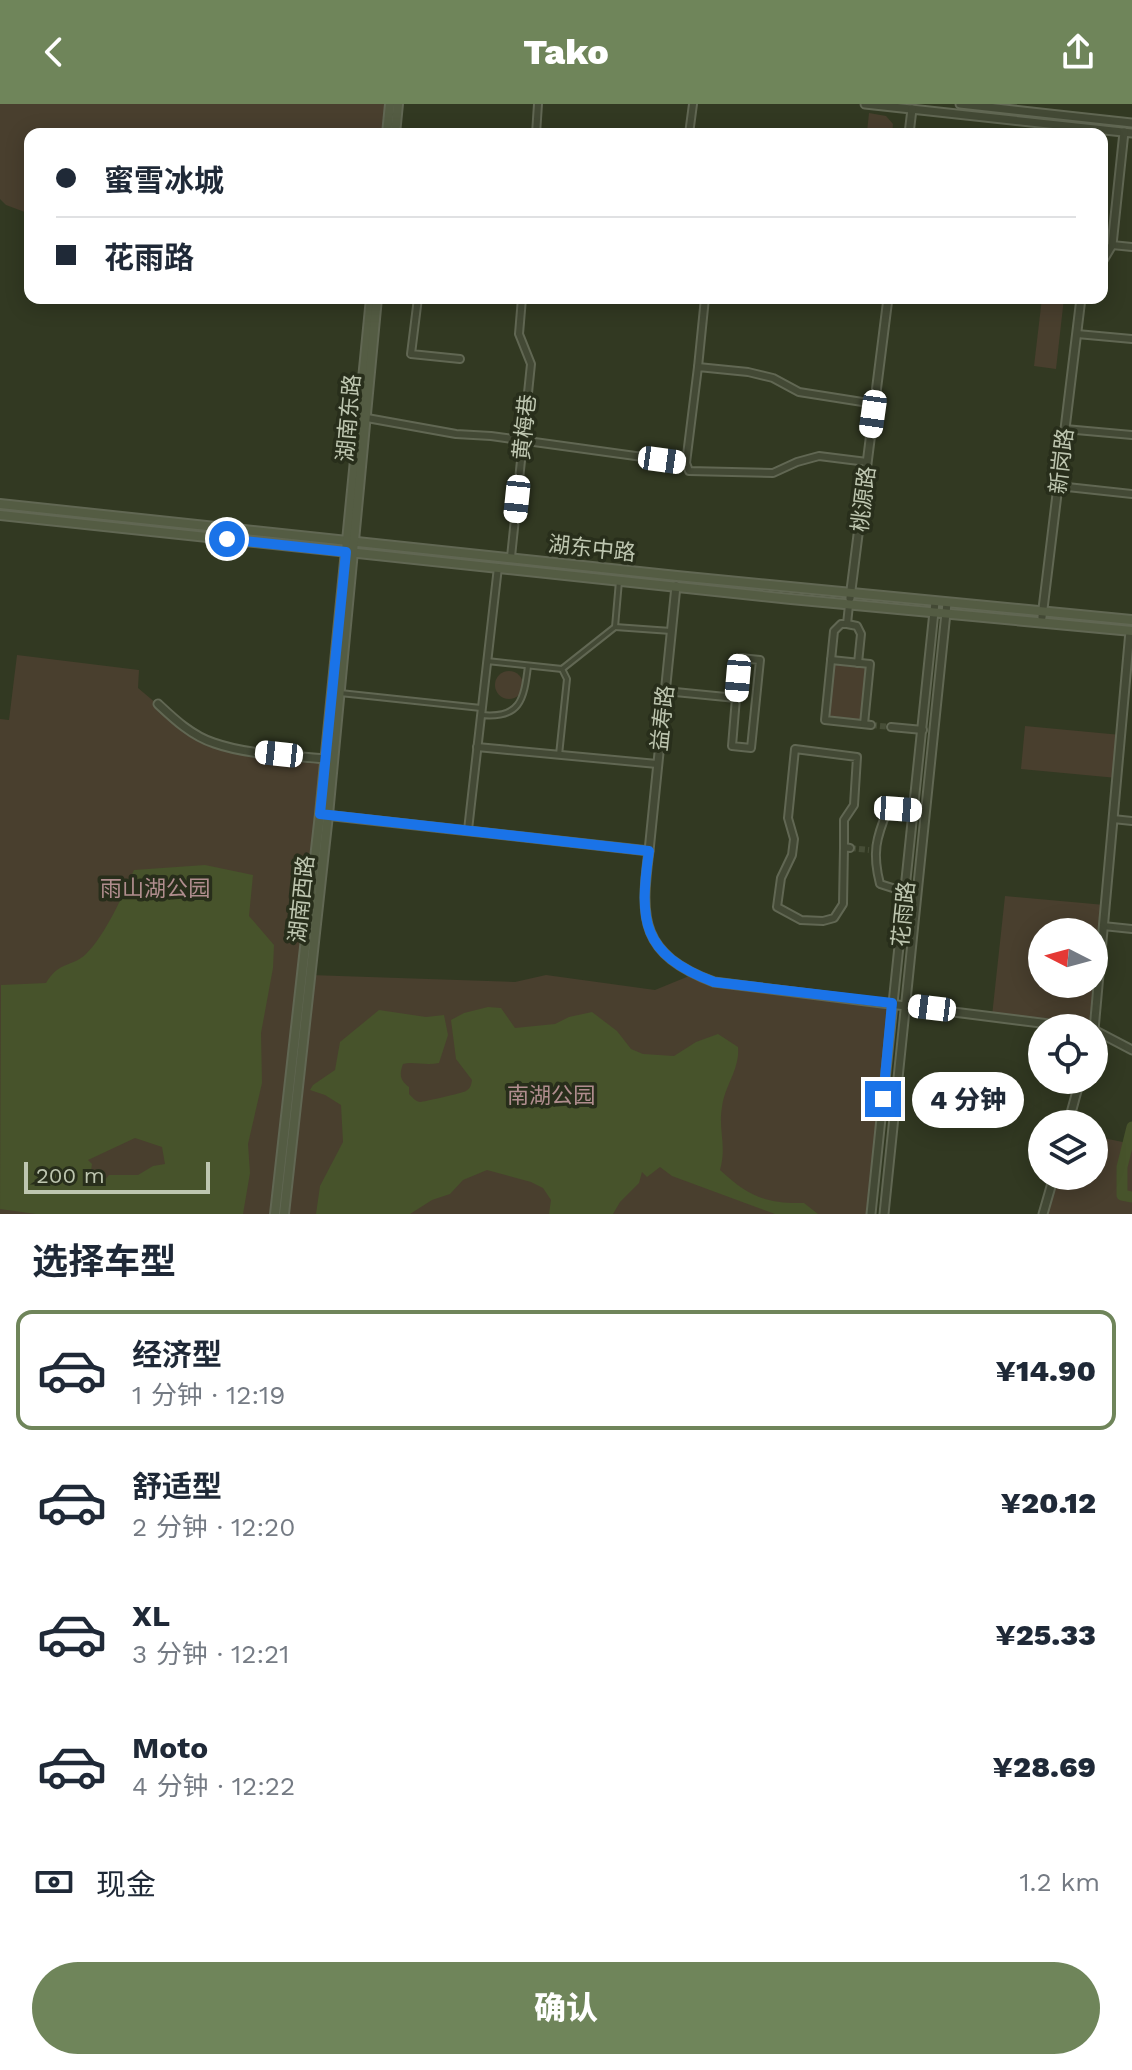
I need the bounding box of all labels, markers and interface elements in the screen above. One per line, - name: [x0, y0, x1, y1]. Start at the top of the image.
- icon: back: [32, 30, 76, 74]
- icon: share: [1056, 30, 1100, 74]
- text: Tako: [523, 31, 609, 73]
- text: 蜜雪冰城: [104, 163, 224, 198]
- text: 花雨路: [104, 240, 194, 275]
- street label: 湖南东路: [332, 373, 365, 463]
- car: [858, 389, 888, 439]
- street label: 黄梅巷: [509, 393, 540, 461]
- street label: 新岗路: [1045, 427, 1078, 495]
- car: [637, 445, 687, 475]
- street label: 桃源路: [847, 465, 880, 533]
- car: [503, 474, 531, 524]
- route start: [209, 521, 245, 557]
- street label: 湖东中路: [547, 531, 637, 566]
- car: [724, 653, 752, 703]
- street label: 益寿路: [647, 684, 678, 752]
- car: [254, 740, 304, 768]
- car: [873, 795, 923, 823]
- street label: 湖南西路: [284, 854, 319, 944]
- park label: 雨山湖公园: [100, 876, 210, 901]
- street label: 花雨路: [888, 880, 919, 948]
- north arrow: [1028, 918, 1108, 998]
- map controls: [1028, 918, 1108, 1190]
- car: [907, 993, 957, 1023]
- button: locate: [1028, 1014, 1108, 1094]
- callout: 4 分钟: [911, 1071, 1023, 1127]
- route end: [865, 1081, 901, 1117]
- park label: 南湖公园: [507, 1083, 595, 1108]
- text: 4 分钟: [930, 1085, 1006, 1115]
- button: layers: [1028, 1110, 1108, 1190]
- scale bar: [24, 1158, 210, 1194]
- text: 200 m: [36, 1163, 105, 1188]
- text: 选择车型: [32, 1241, 176, 1283]
- icon: car: [36, 1334, 108, 1406]
- text: 经济型: [132, 1337, 222, 1372]
- text: ¥14.90: [995, 1353, 1096, 1388]
- text: 1 分钟 · 12:19: [132, 1380, 285, 1410]
- icon: car: [36, 1466, 108, 1538]
- text: 舒适型: [132, 1469, 222, 1504]
- text: ¥20.12: [1001, 1485, 1096, 1520]
- text: 2 分钟 · 12:20: [132, 1512, 295, 1542]
- icon: car: [36, 1598, 108, 1670]
- text: XL: [132, 1598, 170, 1633]
- text: ¥25.33: [995, 1617, 1096, 1652]
- text: 3 分钟 · 12:21: [132, 1639, 289, 1669]
- icon: car: [36, 1730, 108, 1802]
- text: Moto: [132, 1730, 208, 1765]
- text: ¥28.69: [993, 1749, 1096, 1784]
- text: 4 分钟 · 12:22: [132, 1771, 295, 1801]
- icon: cash: [32, 1860, 76, 1904]
- text: 现金: [96, 1867, 156, 1902]
- text: 1.2 km: [1019, 1867, 1100, 1897]
- button: 确认: [32, 1962, 1100, 2054]

